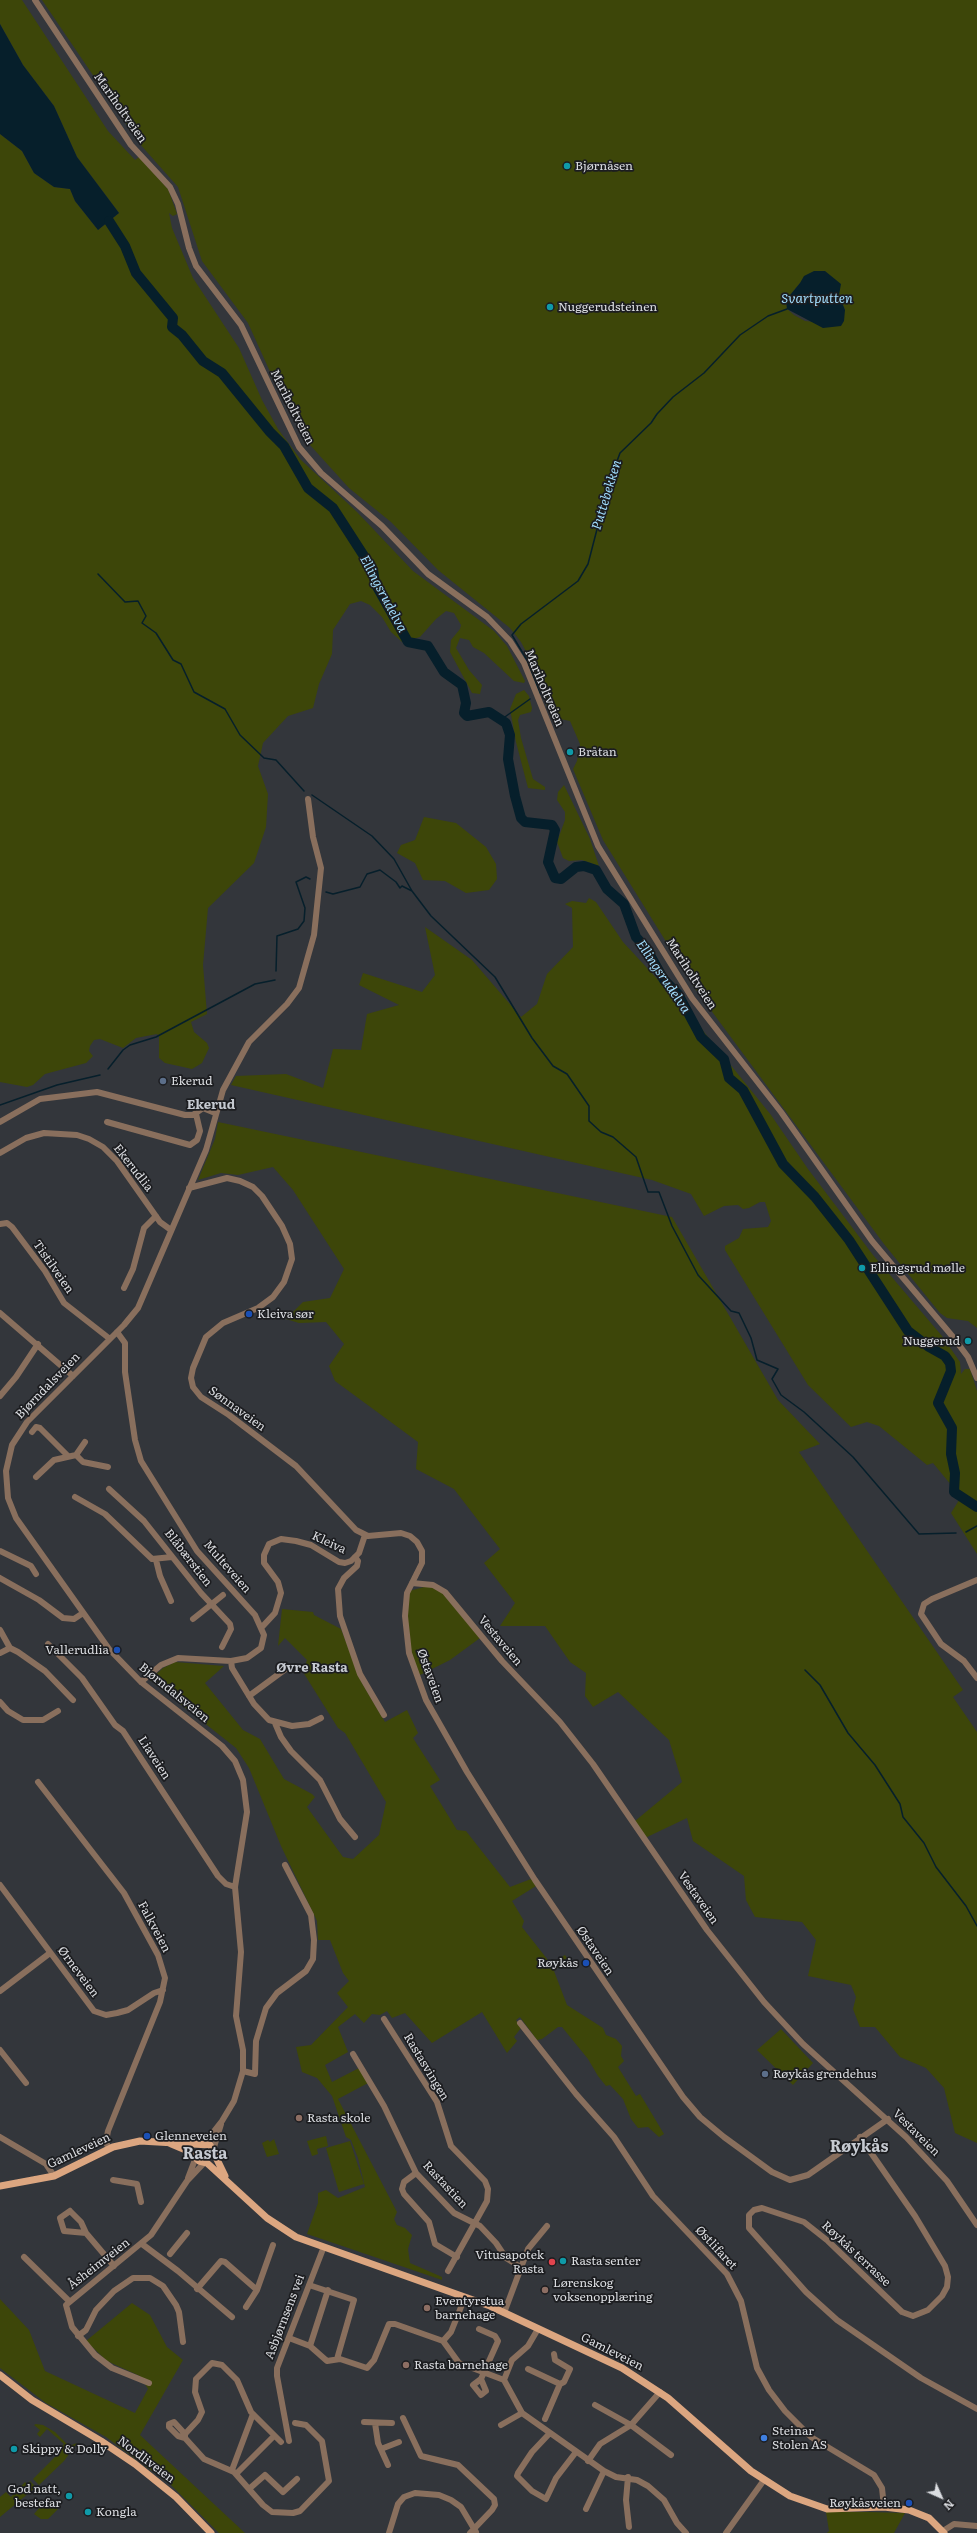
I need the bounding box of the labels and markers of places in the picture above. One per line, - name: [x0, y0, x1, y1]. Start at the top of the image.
- place label: Bjørnåsen: [575, 159, 633, 173]
- marker: Bjørnåsen: [562, 161, 572, 171]
- place label: Nuggerudsteinen: [558, 300, 657, 314]
- marker: Nuggerudsteinen: [545, 302, 555, 312]
- place label: Bråtan: [578, 745, 617, 759]
- marker: Bråtan: [565, 747, 575, 757]
- place label: Ekerud: [171, 1074, 213, 1088]
- marker: Ekerud: [158, 1076, 168, 1086]
- place label: Ellingsrud mølle: [870, 1261, 965, 1275]
- marker: Ellingsrud mølle: [857, 1263, 867, 1273]
- place label: Kleiva sør: [257, 1307, 314, 1321]
- marker: Kleiva sør: [244, 1309, 254, 1319]
- place label: Nuggerud: [903, 1334, 960, 1348]
- marker: Nuggerud: [963, 1336, 973, 1346]
- place label: Vallerudlia: [45, 1643, 109, 1657]
- marker: Vallerudlia: [112, 1645, 122, 1655]
- place label: Røykås: [537, 1956, 578, 1970]
- marker: Røykås: [581, 1958, 591, 1968]
- place label: Røykås grendehus: [773, 2067, 876, 2081]
- marker: Røykås grendehus: [760, 2069, 770, 2079]
- place label: Rasta skole: [307, 2111, 370, 2125]
- marker: Rasta skole: [294, 2113, 304, 2123]
- place label: Glenneveien: [155, 2129, 227, 2143]
- marker: Glenneveien: [142, 2131, 152, 2141]
- place label: Vitusapotek Rasta: [475, 2248, 544, 2276]
- place label: Rasta senter: [571, 2254, 640, 2268]
- marker: Rasta senter: [558, 2256, 568, 2266]
- marker: Vitusapotek Rasta: [547, 2257, 557, 2267]
- place label: Lørenskog voksenopplæring: [553, 2276, 653, 2304]
- marker: Lørenskog voksenopplæring: [540, 2285, 550, 2295]
- place label: Eventyrstua barnehage: [435, 2294, 504, 2322]
- marker: Eventyrstua barnehage: [422, 2303, 432, 2313]
- place label: Rasta barnehage: [414, 2358, 508, 2372]
- marker: Rasta barnehage: [401, 2360, 411, 2370]
- place label: Steinar Stolen AS: [772, 2424, 827, 2452]
- marker: Steinar Stolen AS: [759, 2433, 769, 2443]
- place label: Skippy & Dolly: [22, 2442, 107, 2456]
- marker: Skippy & Dolly: [9, 2444, 19, 2454]
- place label: God natt, bestefar: [8, 2482, 61, 2510]
- marker: God natt, bestefar: [64, 2491, 74, 2501]
- place label: Røykåsveien: [829, 2496, 901, 2510]
- marker: Røykåsveien: [904, 2498, 914, 2508]
- place label: Kongla: [96, 2505, 137, 2519]
- marker: Kongla: [83, 2507, 93, 2517]

